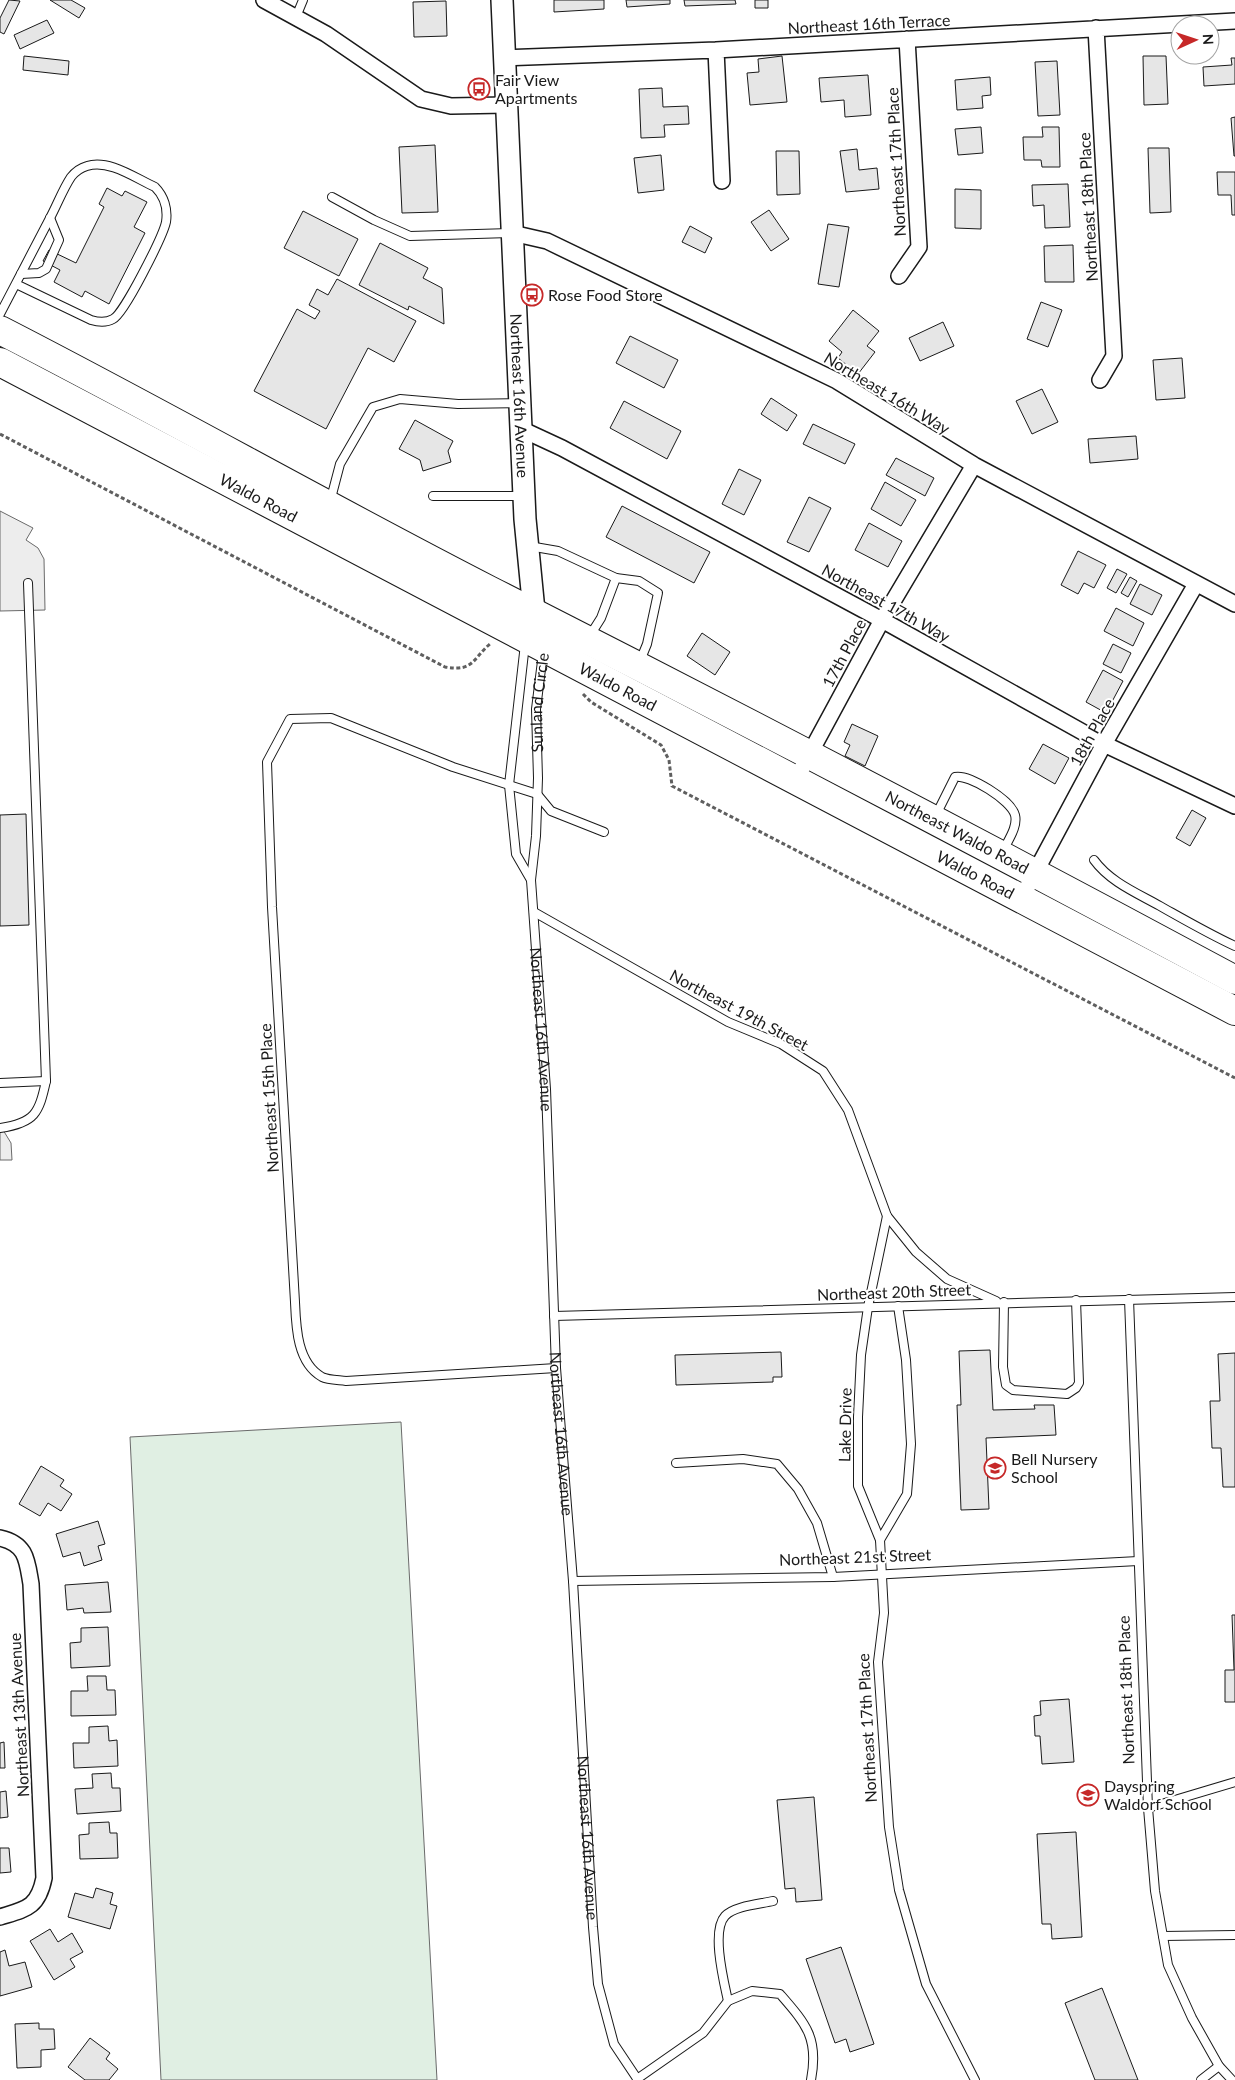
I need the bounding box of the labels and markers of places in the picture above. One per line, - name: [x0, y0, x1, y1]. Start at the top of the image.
- place label: Fair View Apartments: [495, 70, 577, 107]
- bus stop icon: Fair View Apartments: [467, 77, 491, 101]
- bus stop icon: Rose Food Store: [520, 283, 544, 307]
- place label: Rose Food Store: [548, 285, 663, 304]
- place label: Bell Nursery School: [1011, 1449, 1098, 1486]
- school or university icon: Bell Nursery School: [983, 1456, 1007, 1480]
- place label: Dayspring Waldorf School: [1104, 1776, 1212, 1813]
- school or university icon: Dayspring Waldorf School: [1076, 1783, 1100, 1807]

